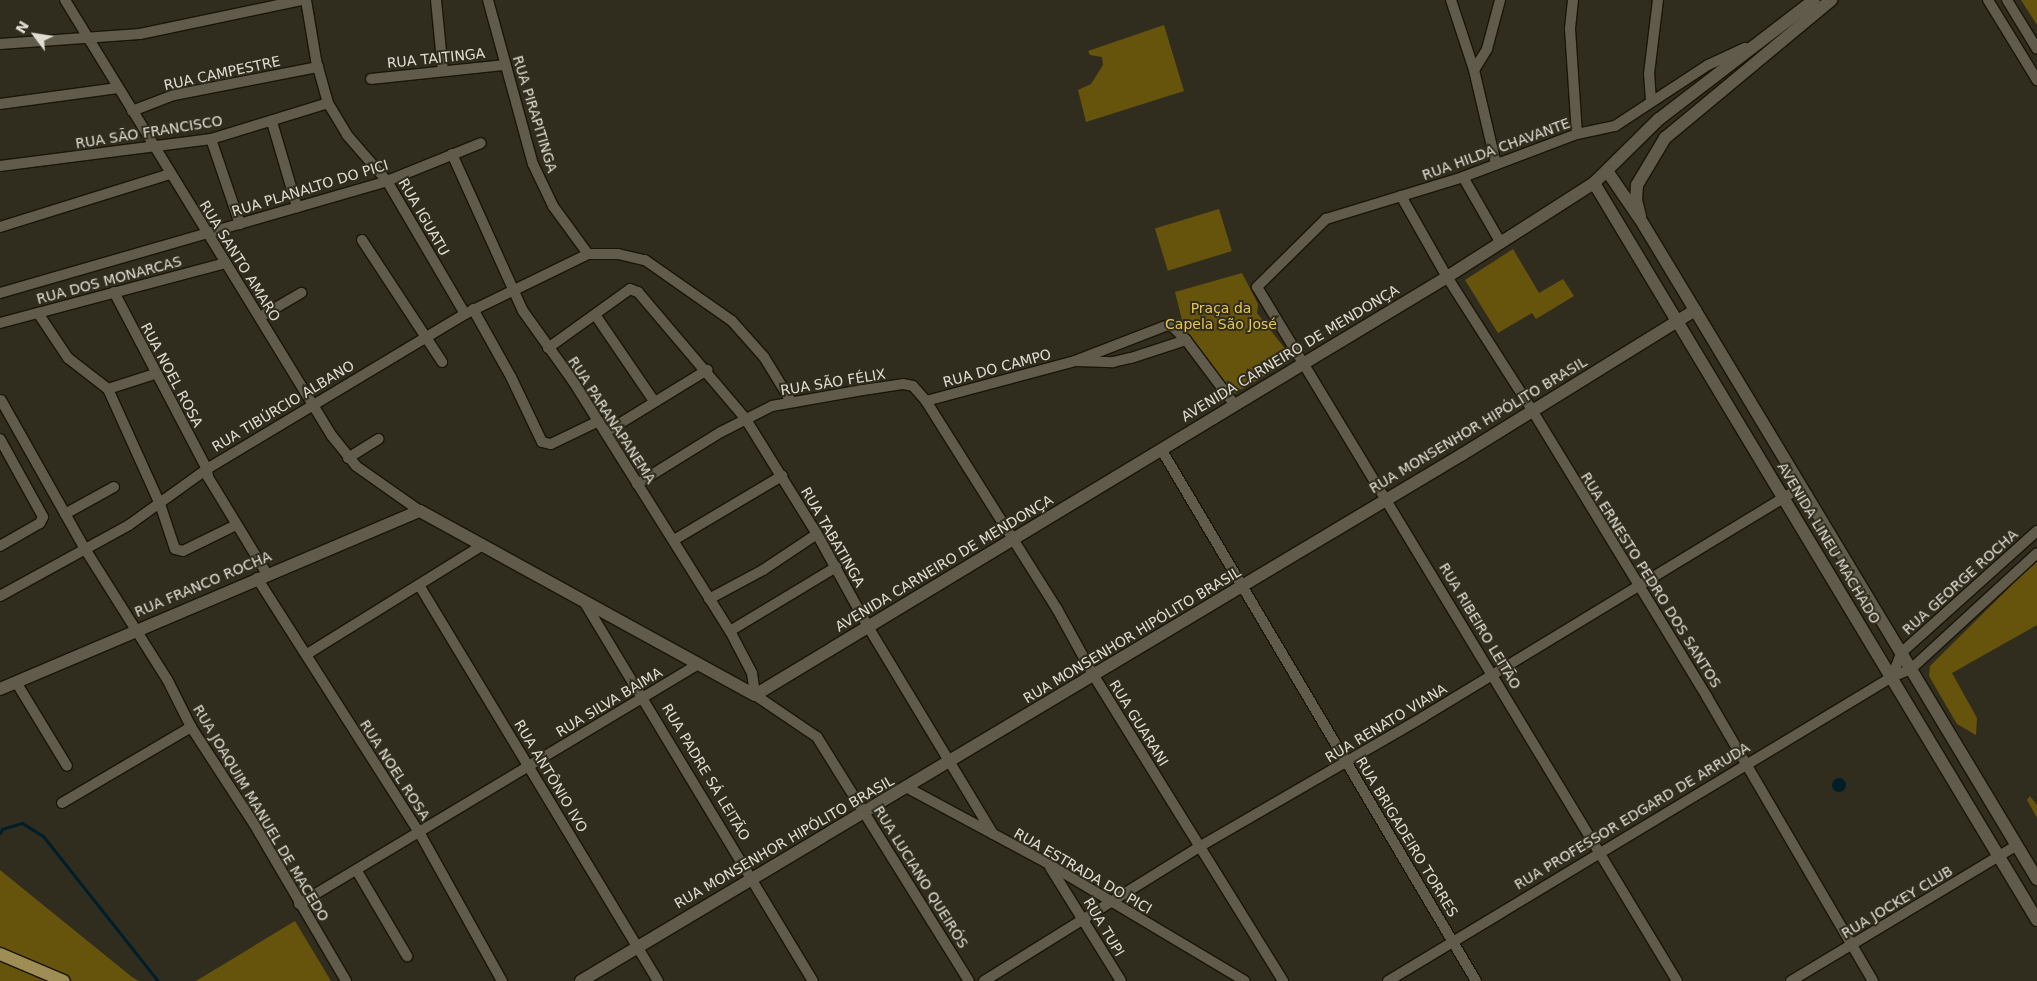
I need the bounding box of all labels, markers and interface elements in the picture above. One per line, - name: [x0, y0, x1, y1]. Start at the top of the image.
- north arrow: [10, 10, 60, 60]
- text: N: [12, 18, 32, 36]
- street label: RUA TAITINGA: [386, 44, 486, 72]
- street label: RUA CAMPESTRE: [162, 52, 282, 94]
- street label: RUA PIRAPITINGA: [509, 53, 561, 175]
- street label: RUA SÃO FRANCISCO: [74, 112, 224, 152]
- street label: RUA HILDA CHAVANTE: [1420, 114, 1572, 184]
- street label: RUA PLANALTO DO PICI: [230, 156, 390, 220]
- street label: RUA IGUATU: [395, 175, 453, 259]
- street label: RUA SANTO AMARO: [196, 198, 284, 324]
- street label: RUA DOS MONARCAS: [35, 253, 183, 307]
- street label: AVENIDA CARNEIRO DE MENDONÇA: [1178, 281, 1402, 425]
- park label: Praça da Capela São José: [1165, 300, 1277, 332]
- street label: RUA NOEL ROSA: [137, 320, 207, 430]
- street label: RUA DO CAMPO: [941, 346, 1053, 390]
- street label: RUA PARANAPANEMA: [565, 353, 659, 487]
- street label: RUA MONSENHOR HIPÓLITO BRASIL: [1366, 353, 1590, 497]
- street label: RUA TIBÚRCIO ALBANO: [209, 357, 357, 455]
- street label: RUA SÃO FÉLIX: [779, 365, 887, 399]
- street label: AVENIDA LINEU MACHADO: [1774, 459, 1884, 627]
- street label: RUA ERNESTO PEDRO DOS SANTOS: [1577, 469, 1725, 691]
- street label: RUA TABATINGA: [798, 484, 868, 590]
- street label: AVENIDA CARNEIRO DE MENDONÇA: [832, 491, 1056, 635]
- street label: RUA GEORGE ROCHA: [1899, 526, 2021, 638]
- street label: RUA FRANCO ROCHA: [132, 548, 274, 620]
- street label: RUA RIBEIRO LEITÃO: [1436, 560, 1524, 692]
- street label: RUA MONSENHOR HIPÓLITO BRASIL: [1020, 563, 1244, 707]
- street label: RUA SILVA BAIMA: [553, 664, 665, 740]
- street label: RUA GUARANI: [1106, 677, 1172, 769]
- street label: RUA RENATO VIANA: [1322, 680, 1450, 766]
- street label: RUA PADRE SÁ LEITÃO: [658, 701, 754, 843]
- street label: RUA JOAQUIM MANUEL DE MACEDO: [190, 702, 332, 924]
- street label: RUA NOEL ROSA: [356, 717, 434, 823]
- street label: RUA ANTÔNIO IVO: [511, 717, 591, 835]
- street label: RUA PROFESSOR EDGARD DE ARRUDA: [1511, 739, 1753, 893]
- street label: RUA BRIGADEIRO TORRES: [1353, 754, 1461, 920]
- street label: RUA MONSENHOR HIPÓLITO BRASIL: [671, 772, 897, 912]
- street label: RUA LUCIANO QUEIRÓS: [870, 803, 972, 951]
- street label: RUA ESTRADA DO PICI: [1011, 825, 1155, 917]
- street label: RUA JOCKEY CLUB: [1838, 862, 1956, 942]
- street label: RUA TUPI: [1080, 895, 1128, 959]

